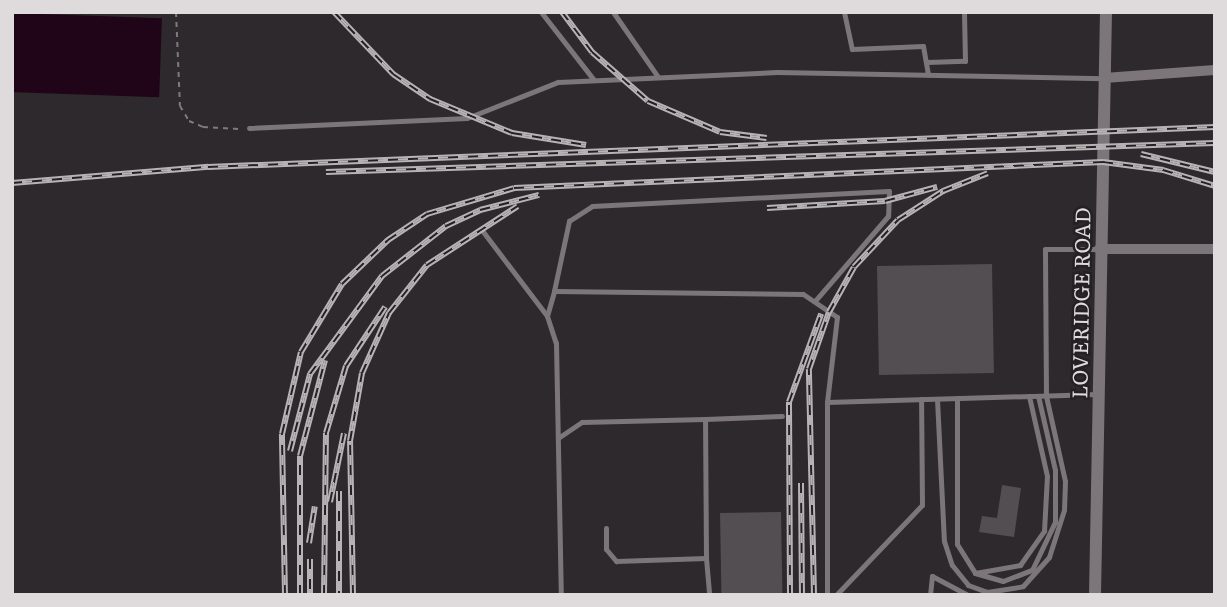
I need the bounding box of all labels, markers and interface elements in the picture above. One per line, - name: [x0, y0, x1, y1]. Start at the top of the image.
- street label: LOVERIDGE ROAD: [1066, 207, 1094, 399]

